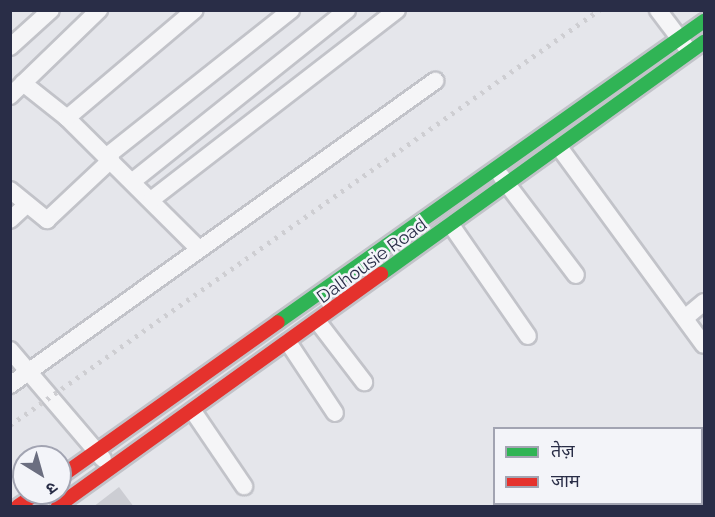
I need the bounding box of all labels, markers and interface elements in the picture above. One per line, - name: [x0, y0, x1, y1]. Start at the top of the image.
- street label: Dalhousie Road: [313, 214, 431, 308]
- legend: [493, 427, 703, 505]
- text: तेज़: [551, 440, 575, 461]
- north arrow: [12, 445, 72, 505]
- text: जाम: [551, 470, 580, 491]
- text: उ: [42, 478, 61, 499]

